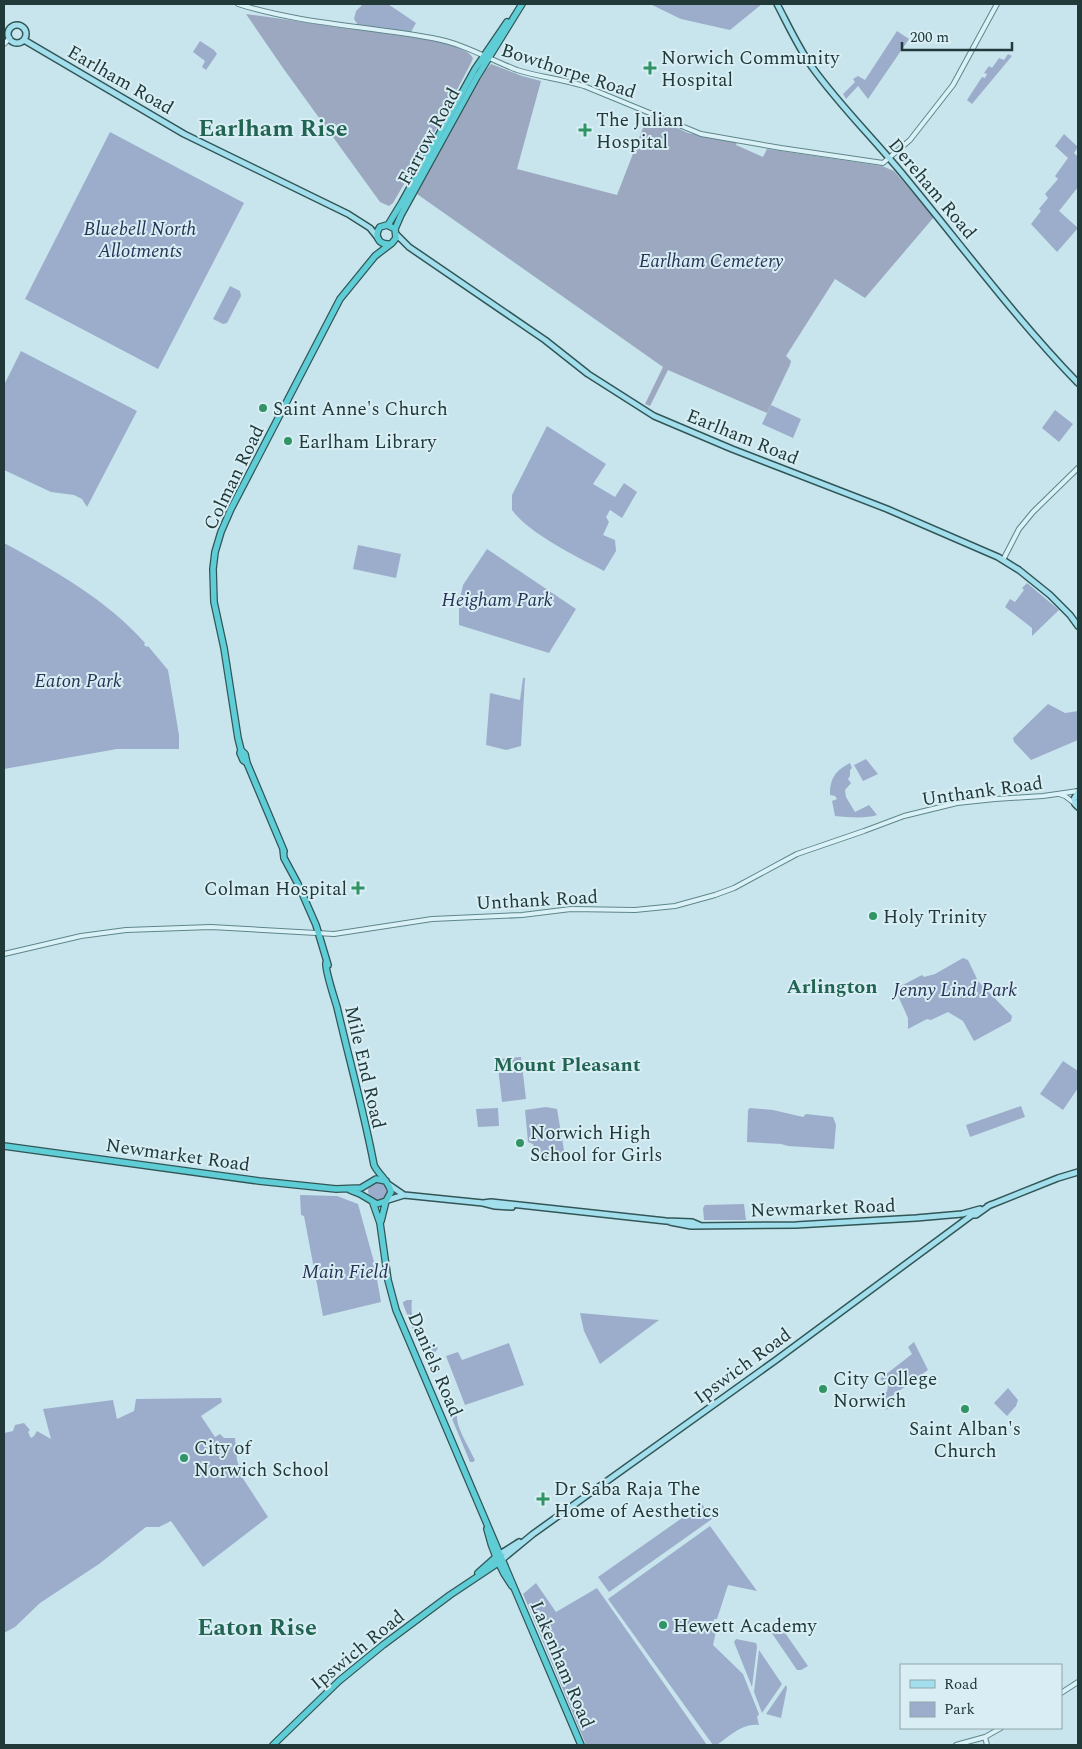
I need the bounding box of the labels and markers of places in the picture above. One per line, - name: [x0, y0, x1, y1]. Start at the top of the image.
- place label: Norwich Community Hospital: [661, 44, 840, 95]
- marker: Norwich Community Hospital: [643, 61, 657, 75]
- place label: The Julian Hospital: [596, 106, 684, 157]
- marker: The Julian Hospital: [578, 123, 592, 137]
- place label: Saint Anne's Church: [273, 395, 448, 424]
- marker: Saint Anne's Church: [257, 402, 269, 414]
- place label: Earlham Library: [298, 428, 437, 457]
- marker: Earlham Library: [282, 435, 294, 447]
- place label: Colman Hospital: [204, 875, 347, 904]
- marker: Colman Hospital: [351, 881, 365, 895]
- place label: Holy Trinity: [883, 903, 987, 932]
- marker: Holy Trinity: [867, 910, 879, 922]
- place label: Norwich High School for Girls: [530, 1119, 663, 1170]
- marker: Norwich High School for Girls: [514, 1137, 526, 1149]
- place label: City College Norwich: [833, 1365, 937, 1416]
- marker: City College Norwich: [817, 1383, 829, 1395]
- marker: Saint Alban's Church: [959, 1403, 971, 1415]
- place label: Saint Alban's Church: [909, 1415, 1021, 1466]
- place label: City of Norwich School: [194, 1434, 329, 1485]
- marker: City of Norwich School: [178, 1452, 190, 1464]
- place label: Dr Saba Raja The Home of Aesthetics: [554, 1475, 720, 1526]
- marker: Dr Saba Raja The Home of Aesthetics: [536, 1492, 550, 1506]
- place label: Hewett Academy: [673, 1612, 818, 1641]
- marker: Hewett Academy: [657, 1619, 669, 1631]

